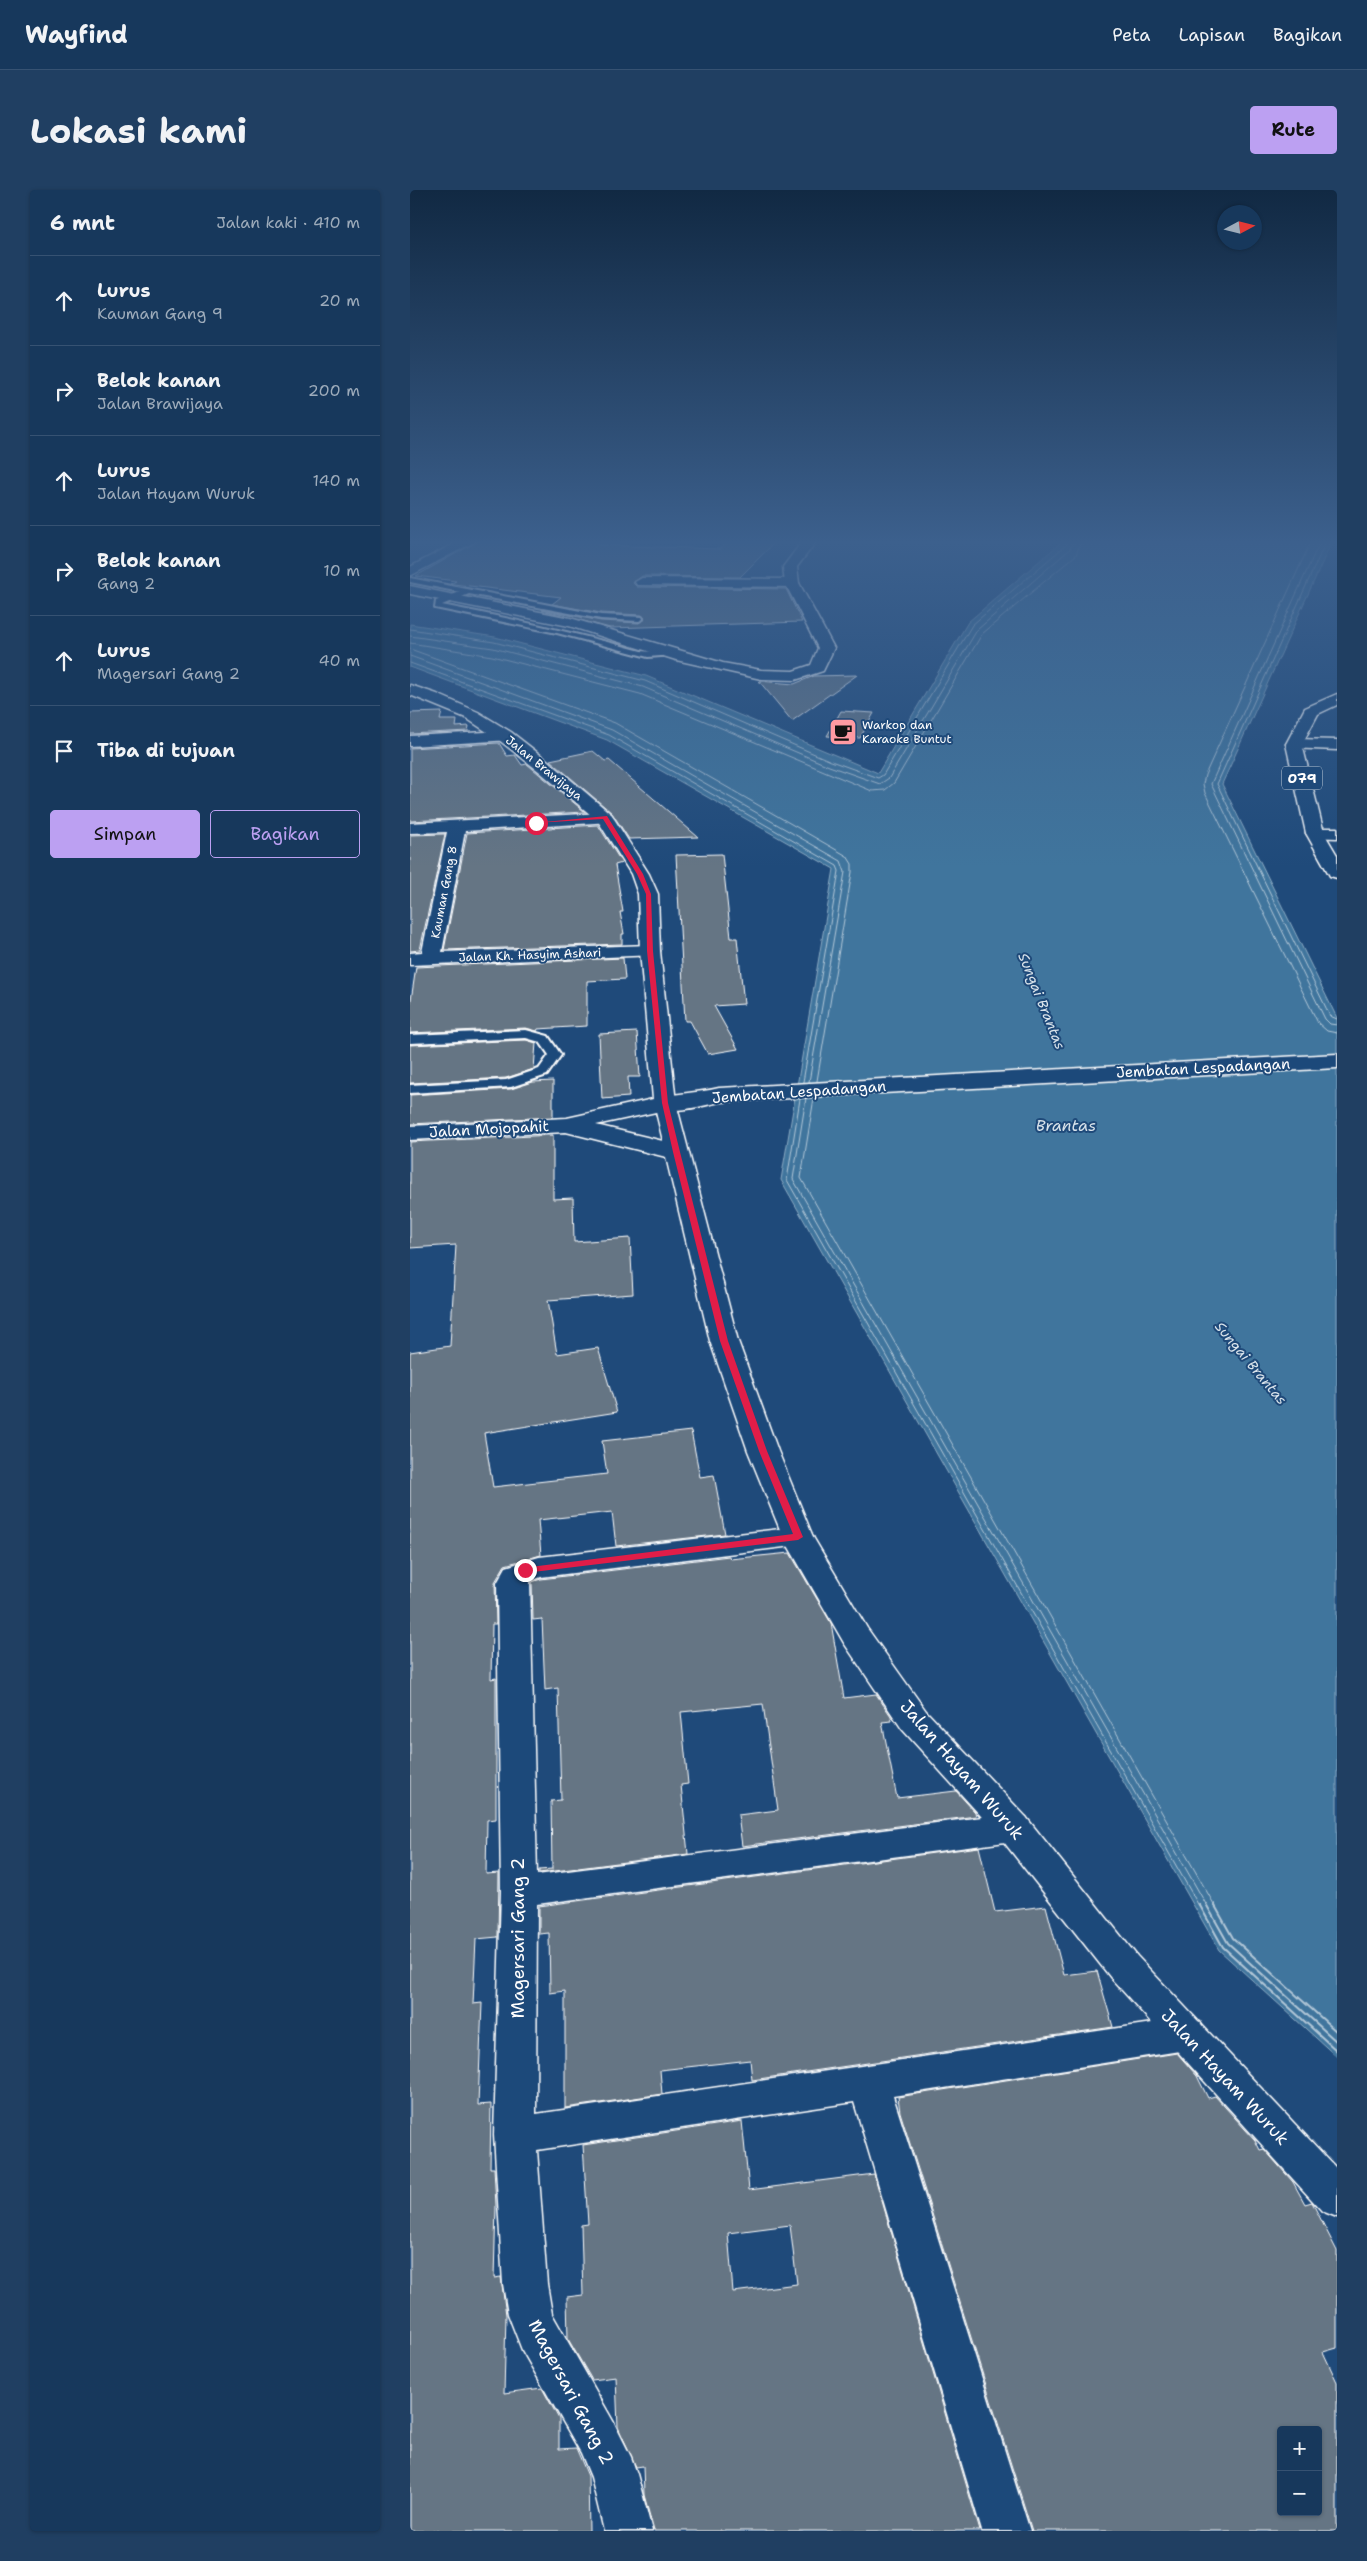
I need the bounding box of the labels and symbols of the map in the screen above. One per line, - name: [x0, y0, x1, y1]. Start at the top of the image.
- north arrow: [1217, 205, 1262, 250]
- cafe icon: Warkop dan Karaoke Buntut: [828, 717, 858, 747]
- place label: Warkop dan Karaoke Buntut: [862, 717, 952, 747]
- street label: Jalan Brawijaya: [502, 732, 586, 804]
- road number: 079: [1282, 766, 1322, 790]
- route start: [525, 812, 548, 835]
- street label: Kauman Gang 8: [427, 844, 461, 940]
- street label: Jalan Kh. Hasyim Ashari: [458, 945, 602, 965]
- water label: Sungai Brantas: [1014, 950, 1070, 1052]
- street label: Jembatan Lespadangan: [1115, 1053, 1291, 1083]
- street label: Jembatan Lespadangan: [711, 1076, 887, 1108]
- water label: Brantas: [1036, 1115, 1096, 1136]
- street label: Jalan Mojopahit: [429, 1116, 549, 1142]
- water label: Sungai Brantas: [1211, 1318, 1291, 1408]
- route end: [514, 1559, 537, 1582]
- street label: Jalan Hayam Wuruk: [895, 1695, 1029, 1845]
- street label: Magersari Gang 2: [506, 1858, 530, 2018]
- street label: Jalan Hayam Wuruk: [1156, 2004, 1294, 2150]
- street label: Magersari Gang 2: [523, 2315, 619, 2469]

